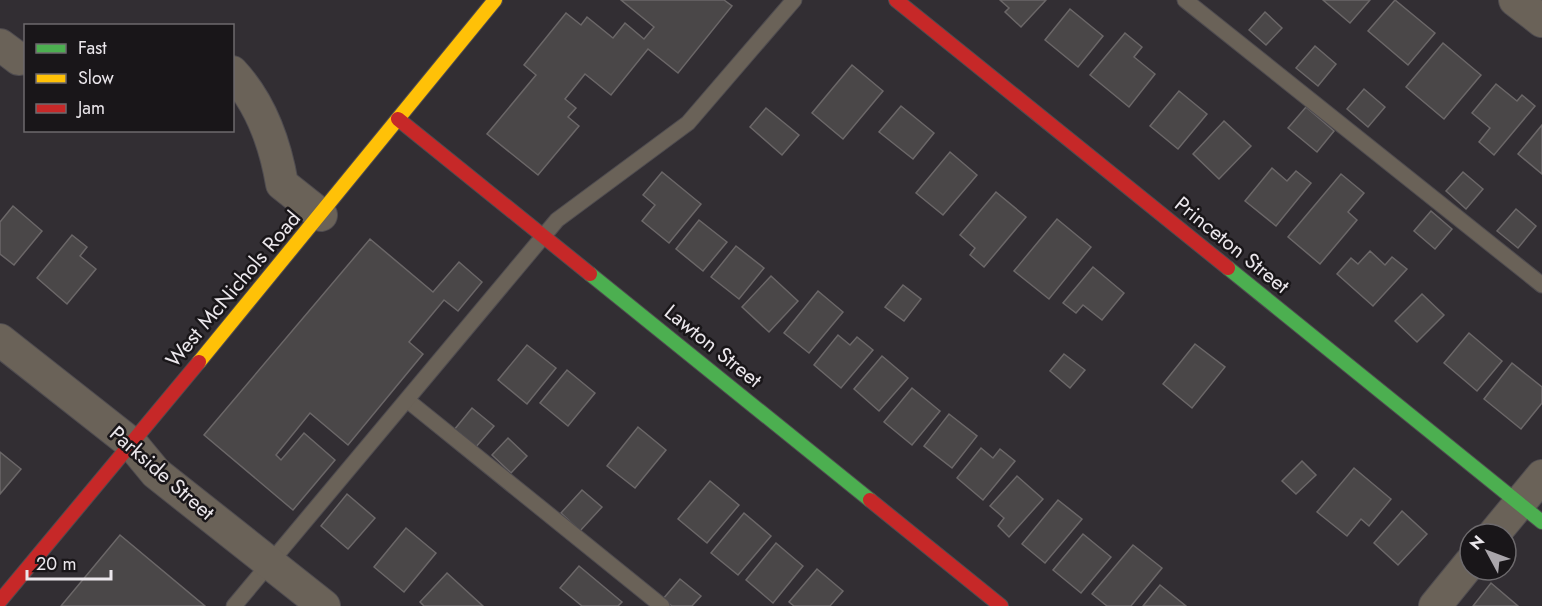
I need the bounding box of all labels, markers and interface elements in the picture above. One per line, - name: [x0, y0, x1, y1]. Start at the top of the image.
- legend: [24, 24, 234, 132]
- text: Fast: [78, 35, 107, 61]
- text: Slow: [78, 65, 115, 91]
- text: Jam: [76, 95, 105, 121]
- street label: Princeton Street: [1168, 189, 1296, 301]
- street label: West McNichols Road: [159, 204, 307, 374]
- street label: Lawton Street: [658, 297, 768, 395]
- street label: Parkside Street: [103, 419, 221, 527]
- north arrow: [1458, 522, 1518, 582]
- text: N: [1464, 530, 1490, 555]
- scale bar: [27, 543, 111, 581]
- text: 20 m: [36, 551, 76, 577]

